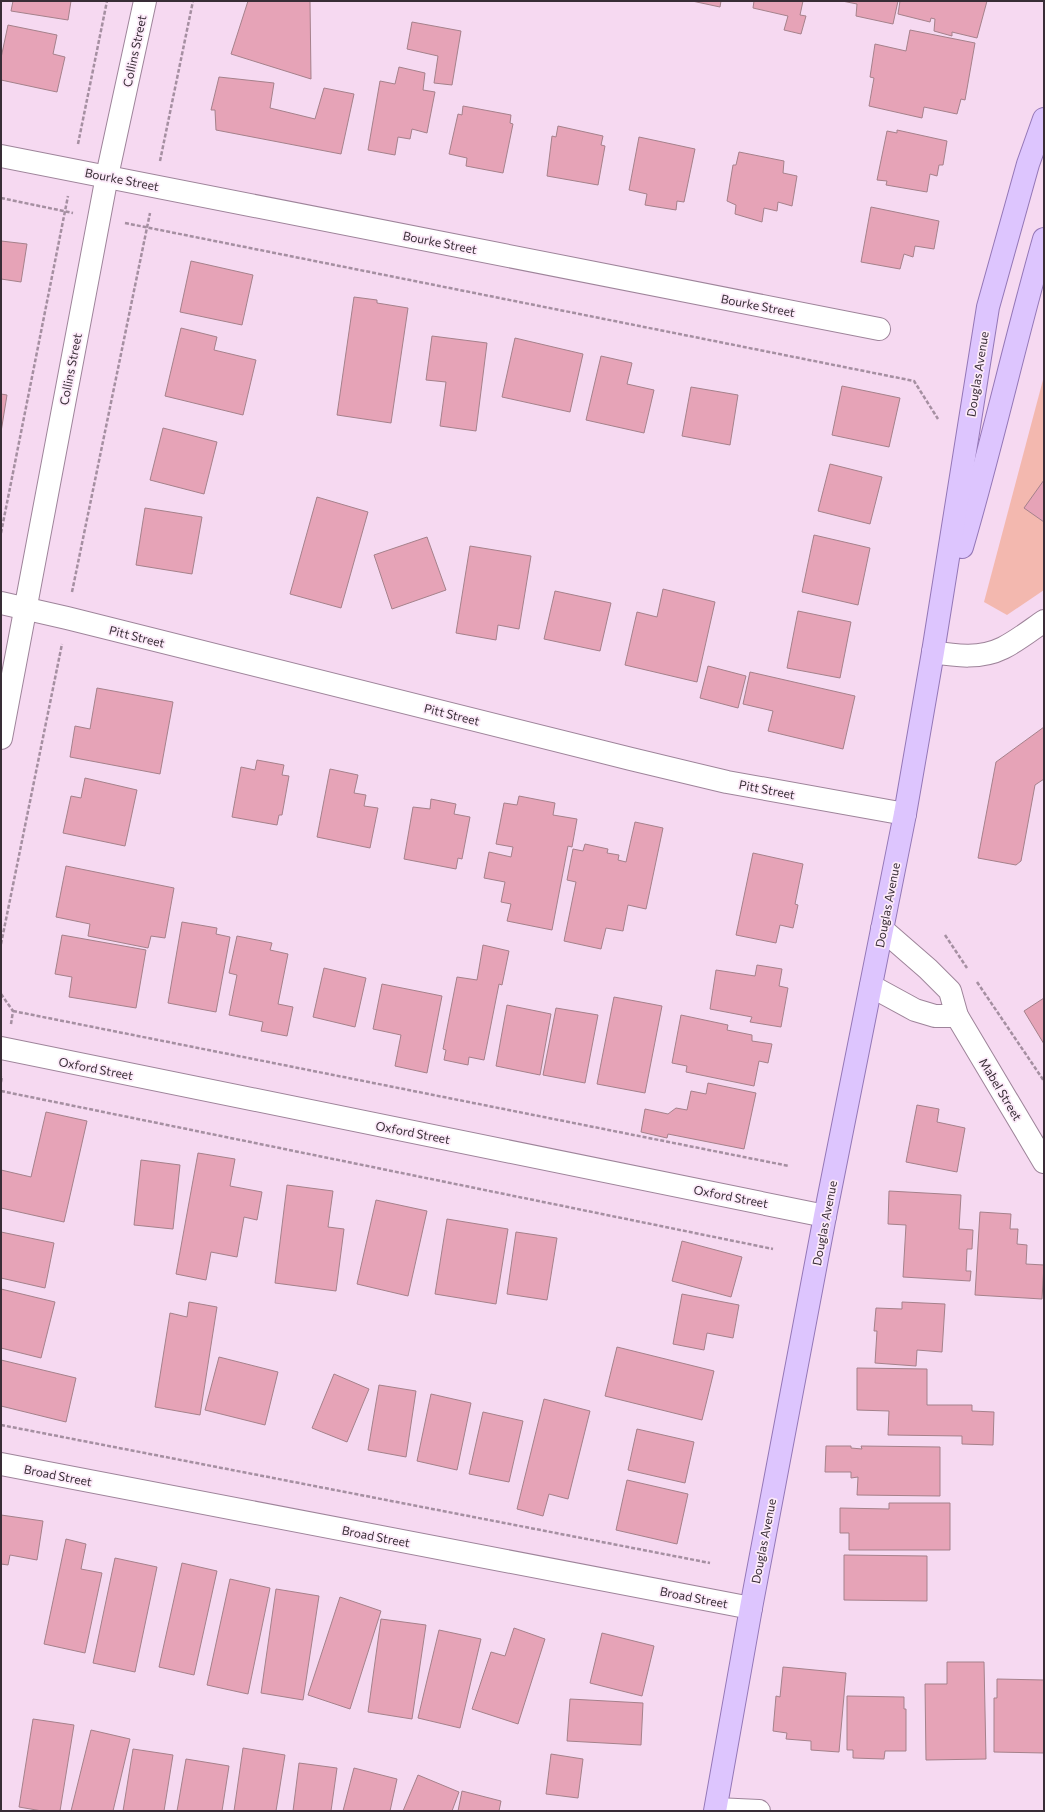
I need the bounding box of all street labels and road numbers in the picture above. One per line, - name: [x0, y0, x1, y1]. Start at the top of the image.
- street label: Collins Street: [120, 14, 148, 88]
- street label: Bourke Street: [84, 165, 160, 193]
- street label: Bourke Street: [402, 228, 478, 256]
- street label: Bourke Street: [720, 291, 796, 319]
- street label: Douglas Avenue: [963, 330, 991, 418]
- street label: Collins Street: [56, 332, 84, 406]
- street label: Pitt Street: [108, 622, 166, 650]
- street label: Pitt Street: [423, 700, 481, 728]
- street label: Pitt Street: [738, 777, 796, 801]
- street label: Douglas Avenue: [872, 861, 902, 949]
- street label: Oxford Street: [58, 1054, 134, 1082]
- street label: Mabel Street: [977, 1055, 1025, 1123]
- street label: Oxford Street: [375, 1118, 451, 1146]
- street label: Douglas Avenue: [809, 1179, 839, 1267]
- street label: Oxford Street: [693, 1182, 769, 1210]
- street label: Broad Street: [23, 1462, 93, 1488]
- street label: Douglas Avenue: [748, 1497, 778, 1585]
- street label: Broad Street: [341, 1523, 411, 1549]
- street label: Broad Street: [659, 1584, 729, 1610]

